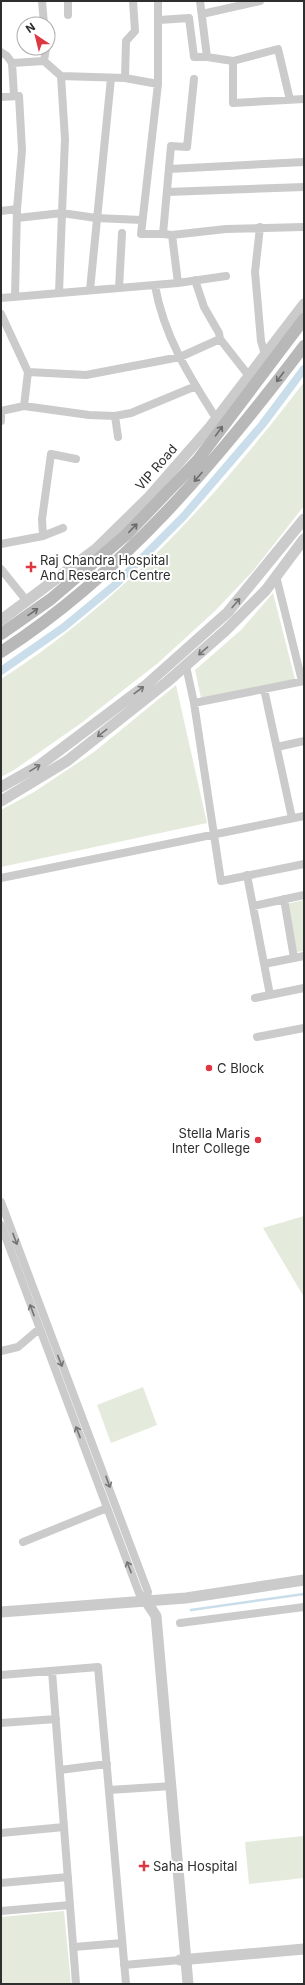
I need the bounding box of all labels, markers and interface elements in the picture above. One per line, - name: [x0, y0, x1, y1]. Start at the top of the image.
- north arrow: [16, 16, 56, 56]
- text: N: [23, 20, 38, 36]
- one-way arrow: [276, 371, 285, 382]
- one-way arrow: [215, 426, 223, 437]
- street label: VIP Road: [132, 441, 180, 493]
- one-way arrow: [194, 472, 203, 483]
- one-way arrow: [128, 523, 138, 533]
- place label: Raj Chandra Hospital And Research Centre: [40, 552, 171, 583]
- marker: Raj Chandra Hospital And Research Centre: [25, 561, 37, 573]
- one-way arrow: [231, 598, 240, 609]
- one-way arrow: [27, 607, 38, 616]
- one-way arrow: [198, 646, 208, 655]
- one-way arrow: [133, 686, 144, 694]
- one-way arrow: [97, 729, 108, 737]
- one-way arrow: [29, 763, 41, 771]
- place label: C Block: [217, 1060, 264, 1076]
- marker: C Block: [204, 1063, 214, 1073]
- place label: Stella Maris Inter College: [172, 1125, 250, 1156]
- marker: Stella Maris Inter College: [253, 1135, 263, 1145]
- one-way arrow: [11, 1233, 19, 1245]
- one-way arrow: [28, 1304, 35, 1317]
- one-way arrow: [57, 1354, 65, 1366]
- one-way arrow: [74, 1427, 82, 1439]
- one-way arrow: [104, 1475, 112, 1487]
- one-way arrow: [124, 1561, 132, 1573]
- place label: Saha Hospital: [153, 1858, 237, 1874]
- marker: Saha Hospital: [138, 1860, 150, 1872]

